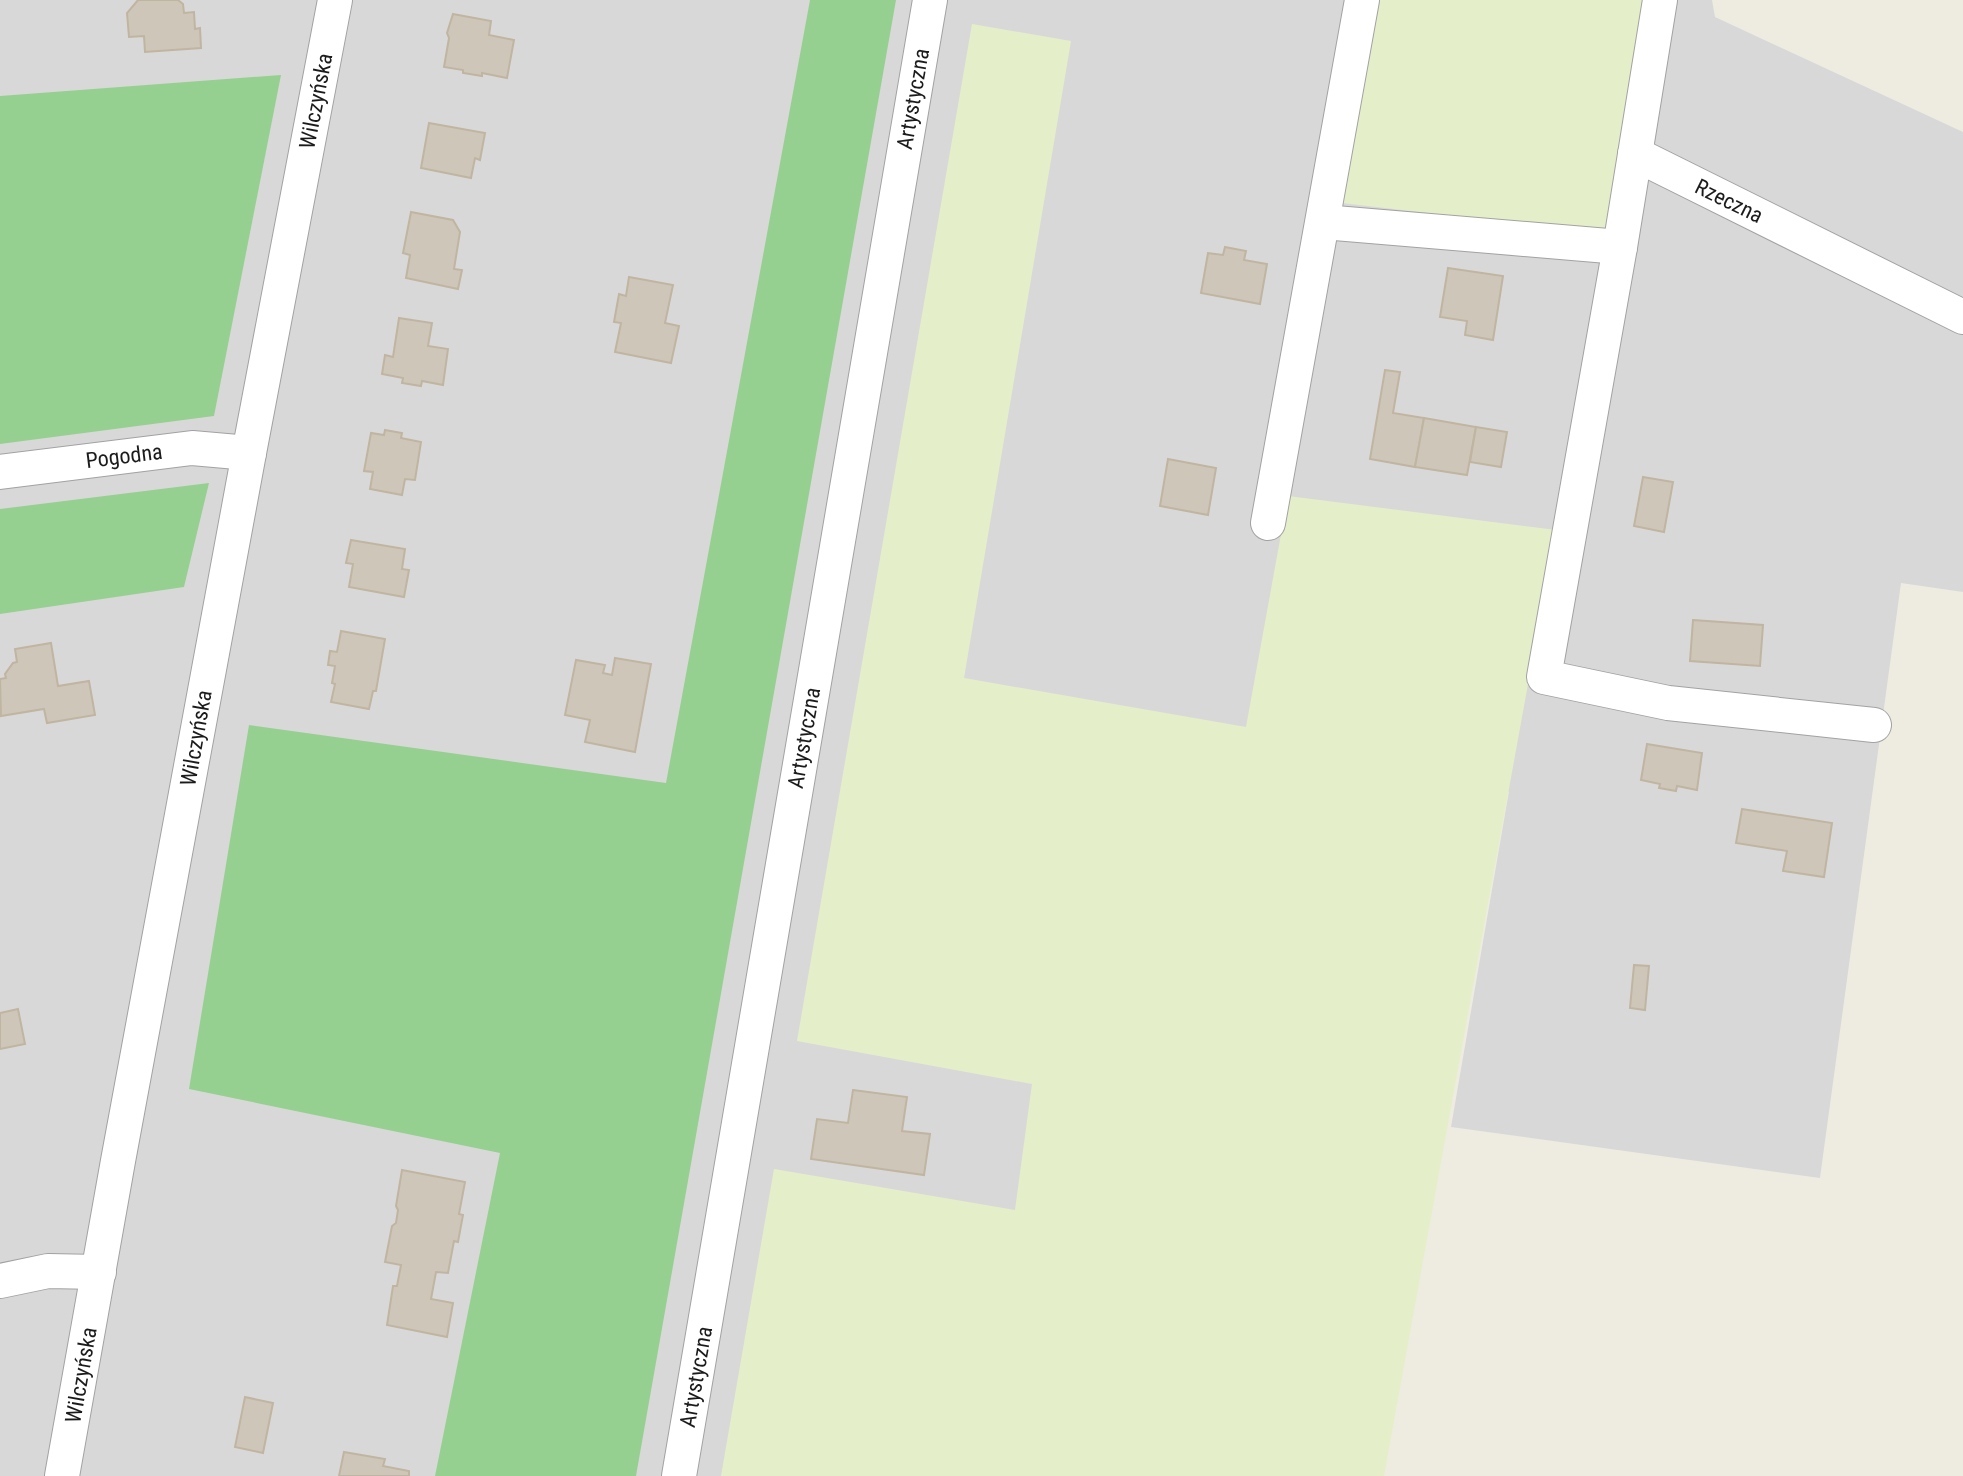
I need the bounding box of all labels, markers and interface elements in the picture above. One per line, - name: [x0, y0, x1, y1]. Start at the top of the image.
- street label: Artystyczna: [892, 47, 934, 151]
- street label: Wilczyńska: [294, 51, 338, 151]
- street label: Rzeczna: [1691, 174, 1767, 228]
- street label: Pogodna: [84, 439, 164, 473]
- street label: Artystyczna: [783, 686, 825, 790]
- street label: Wilczyńska: [175, 688, 217, 788]
- street label: Wilczyńska: [60, 1325, 102, 1425]
- street label: Artystyczna: [675, 1325, 717, 1429]

